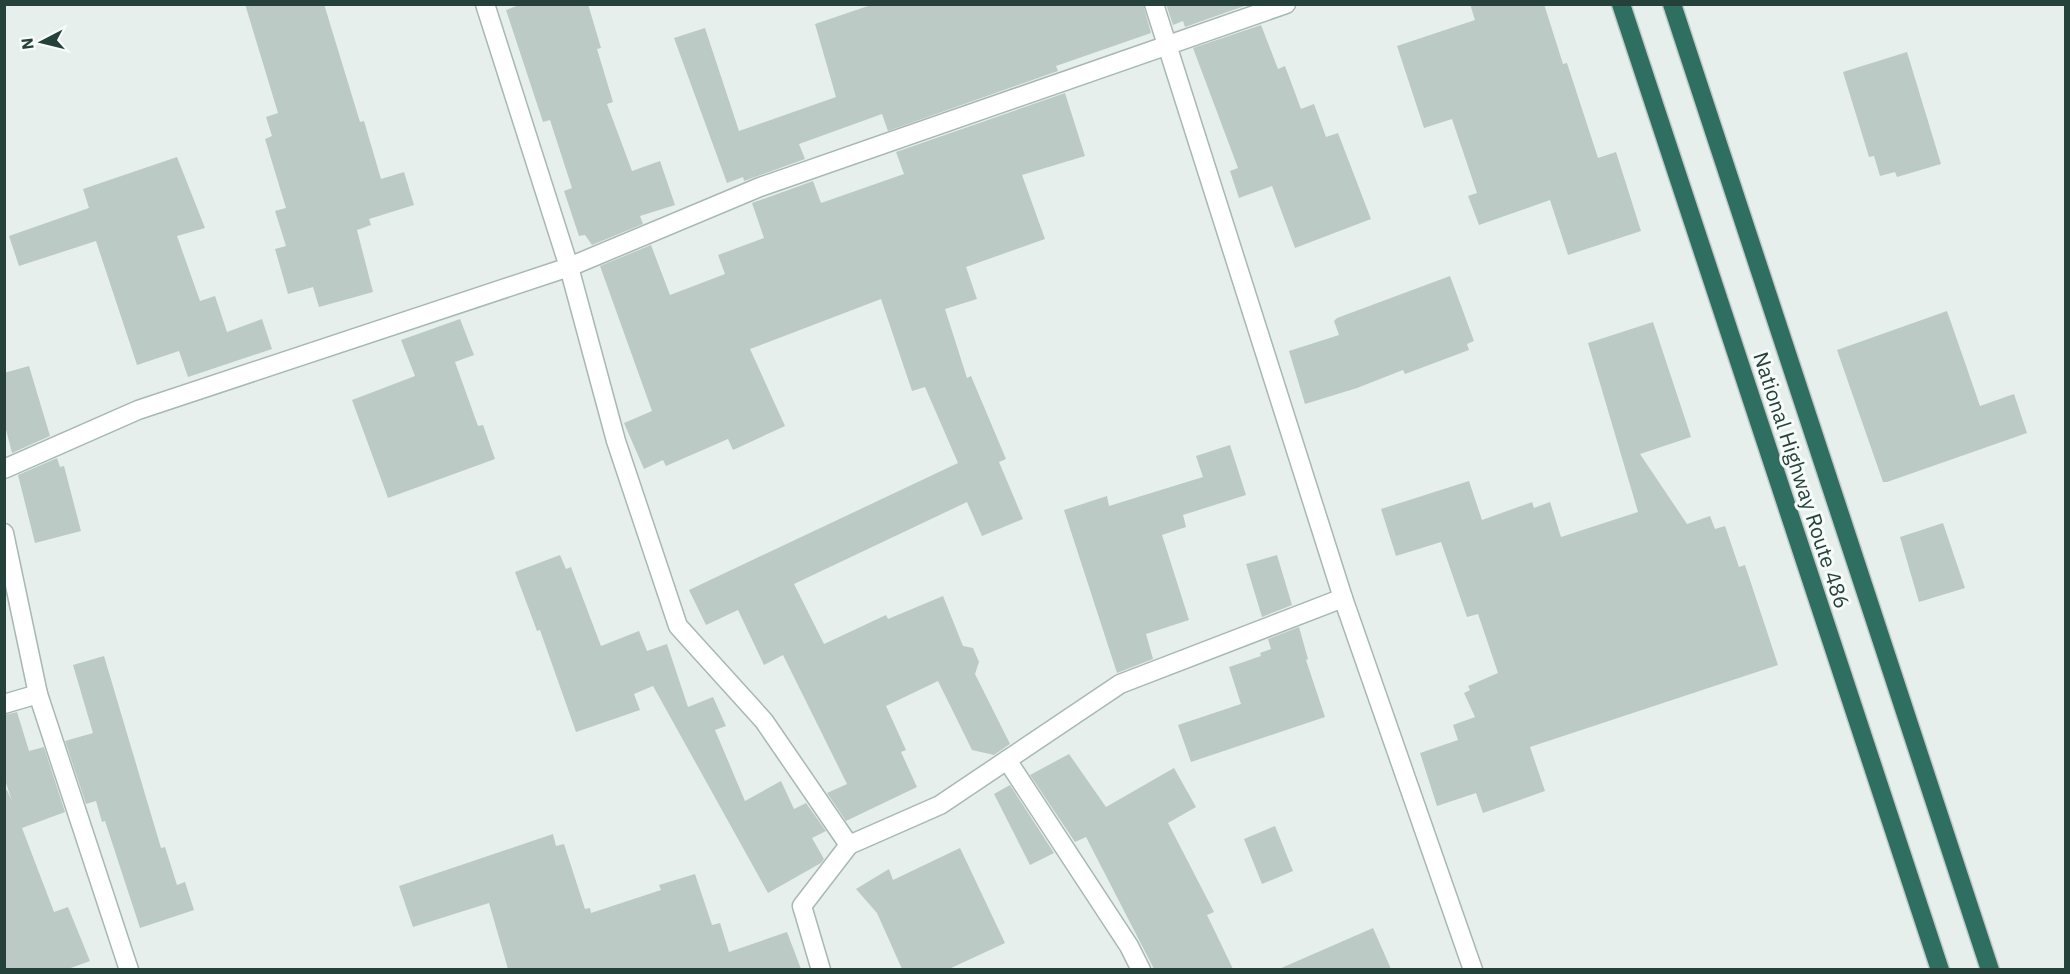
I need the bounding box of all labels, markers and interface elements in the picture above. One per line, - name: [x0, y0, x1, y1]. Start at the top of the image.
- north arrow: [12, 12, 72, 72]
- text: N: [16, 37, 38, 51]
- street label: National Highway Route 486: [1747, 348, 1857, 612]

